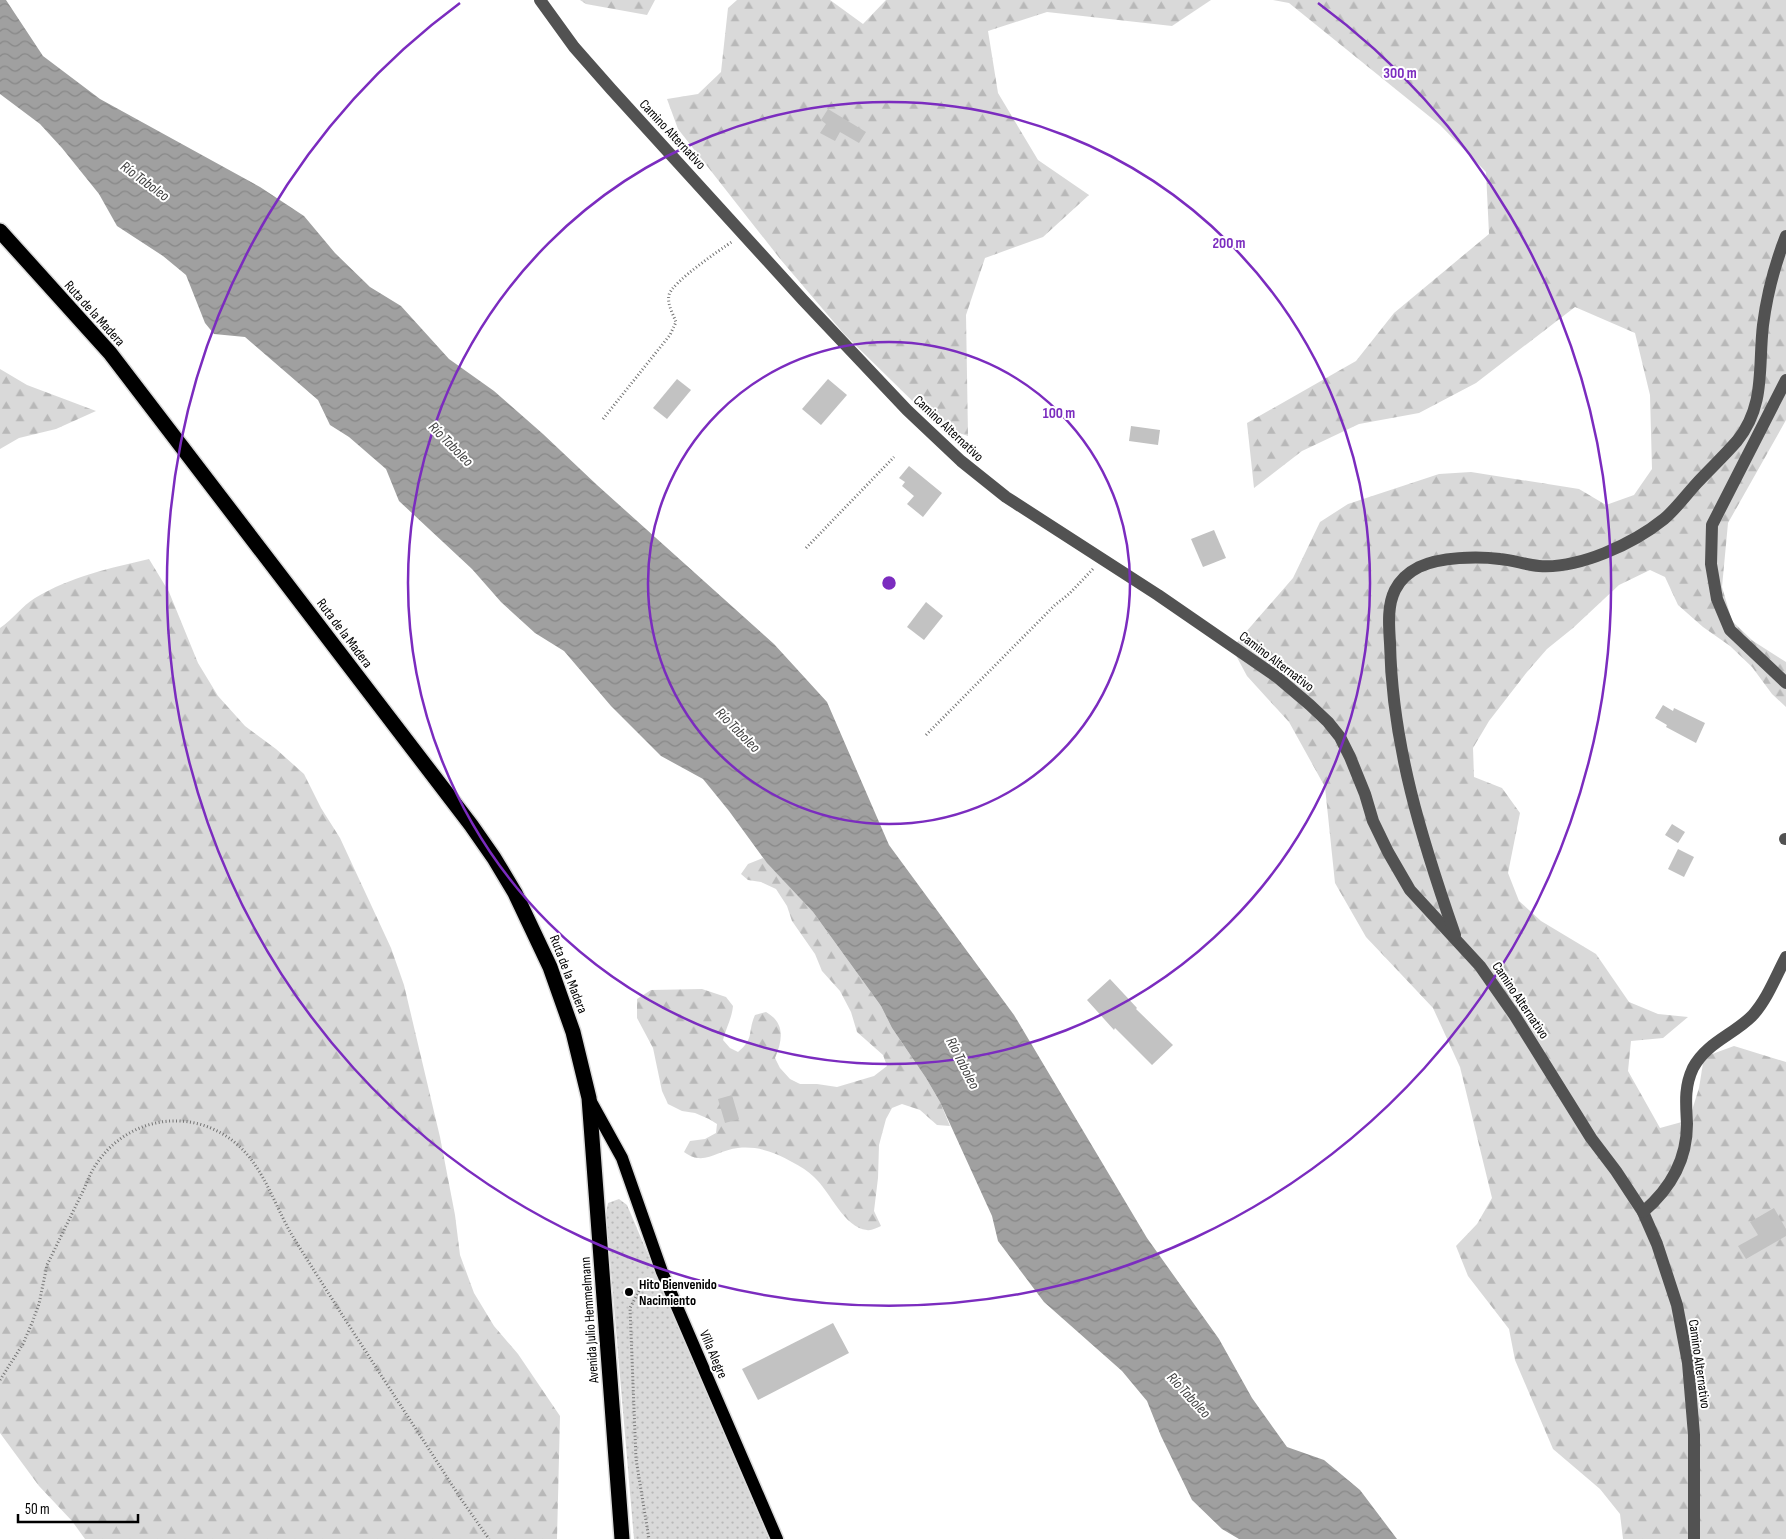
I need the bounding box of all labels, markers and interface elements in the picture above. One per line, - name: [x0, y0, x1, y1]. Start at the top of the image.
- text: 300 m: [1383, 64, 1417, 83]
- street label: Camino Alternativo: [636, 96, 709, 173]
- water label: Río Taboleo: [117, 157, 173, 206]
- text: 200 m: [1212, 234, 1246, 253]
- street label: Ruta de la Madera: [61, 277, 129, 350]
- street label: Camino Alternativo: [910, 392, 987, 465]
- text: 100 m: [1043, 404, 1075, 423]
- water label: Río Taboleo: [424, 418, 477, 471]
- centre of rings: [880, 574, 898, 592]
- street label: Ruta de la Madera: [313, 595, 376, 671]
- street label: Camino Alternativo: [1236, 628, 1318, 695]
- water label: Río Taboleo: [711, 704, 764, 757]
- street label: Ruta de la Madera: [546, 933, 591, 1016]
- street label: Camino Alternativo: [1489, 958, 1553, 1042]
- water label: Río Taboleo: [941, 1034, 984, 1092]
- street label: Avenida Julio Hemmelmann: [577, 1256, 602, 1385]
- place label: Hito Bienvenido Nacimiento: [639, 1276, 717, 1309]
- marker: Hito Bienvenido Nacimiento: [623, 1286, 635, 1298]
- street label: Camino Alternativo: [1685, 1319, 1714, 1410]
- street label: Villa Alegre: [696, 1327, 731, 1381]
- water label: Río Taboleo: [1163, 1368, 1215, 1422]
- scale bar: [18, 1492, 138, 1524]
- text: 50 m: [25, 1500, 50, 1519]

